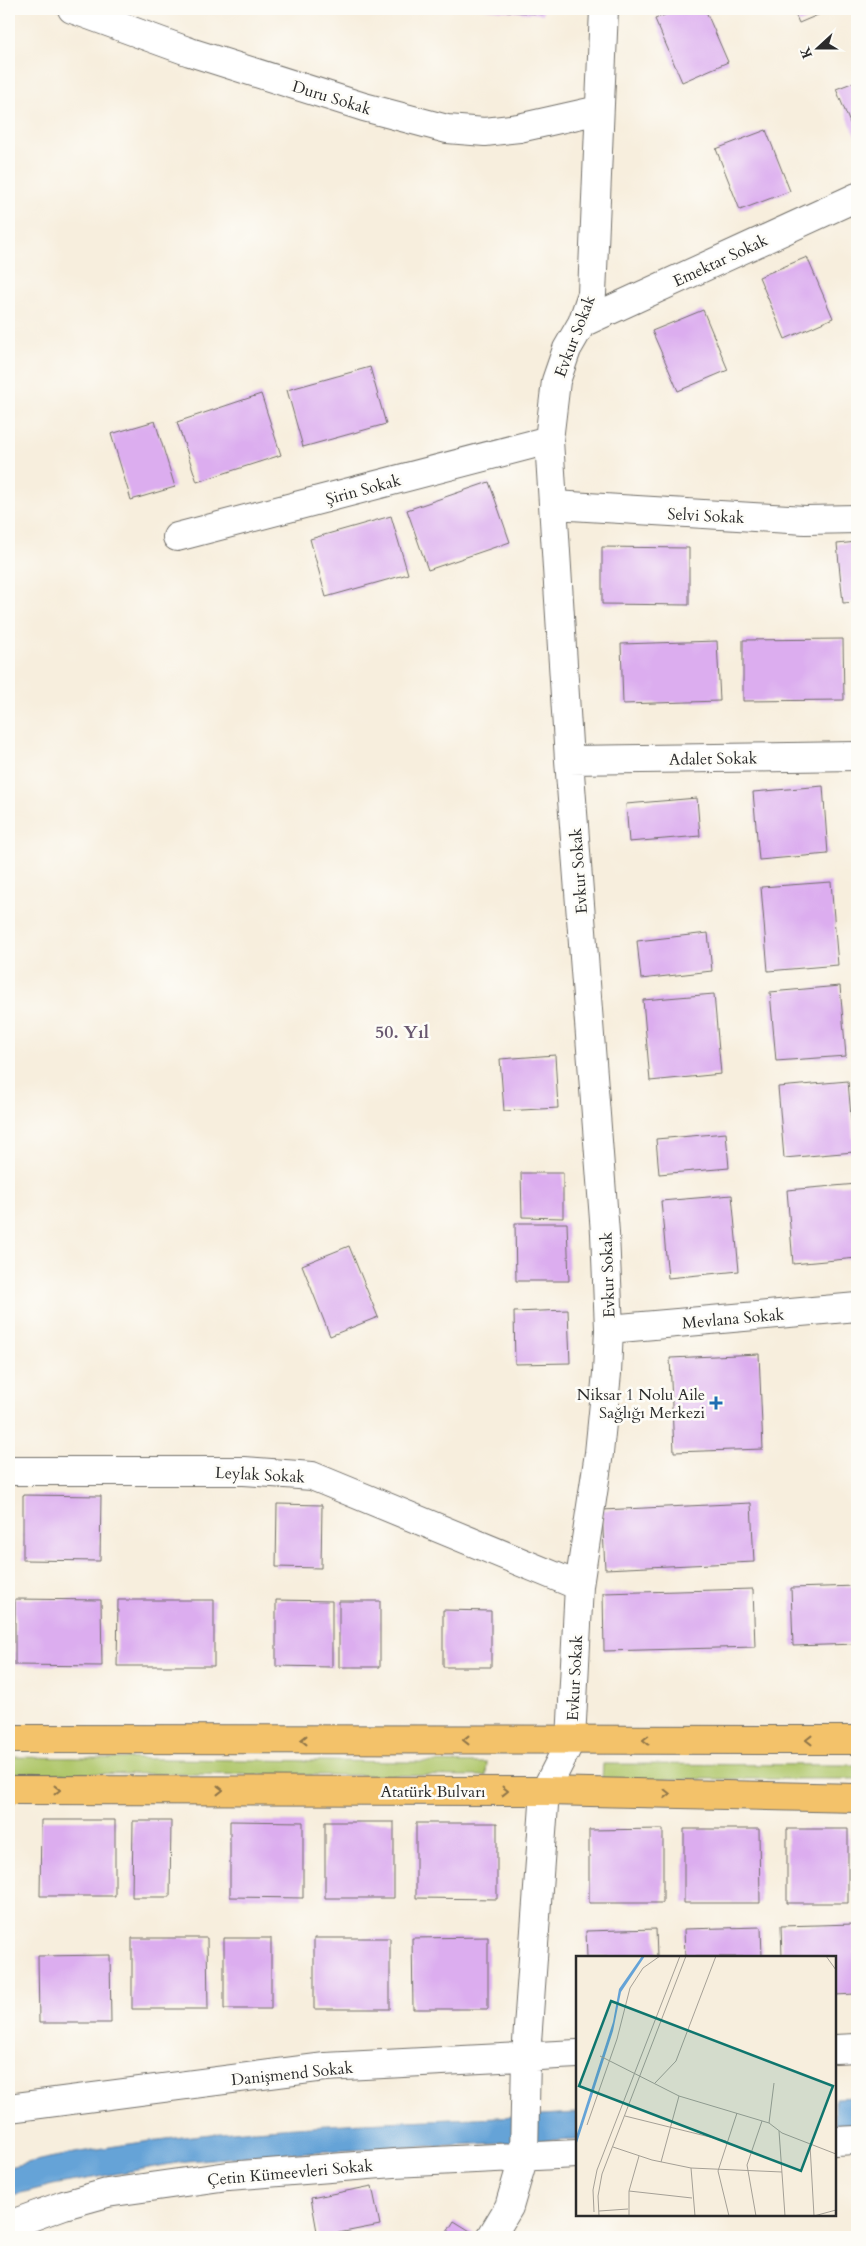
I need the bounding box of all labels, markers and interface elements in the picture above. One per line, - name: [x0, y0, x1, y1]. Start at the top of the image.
- north arrow: [794, 22, 844, 72]
- text: K: [795, 43, 817, 61]
- street label: Duru Sokak: [290, 76, 374, 121]
- street label: Emektar Sokak: [670, 229, 772, 292]
- street label: Evkur Sokak: [549, 292, 601, 381]
- street label: Şirin Sokak: [323, 469, 404, 511]
- street label: Selvi Sokak: [667, 503, 745, 529]
- street label: Adalet Sokak: [669, 747, 758, 771]
- street label: Evkur Sokak: [565, 827, 593, 915]
- district label: 50. Yıl: [375, 1020, 429, 1045]
- street label: Evkur Sokak: [595, 1231, 620, 1318]
- street label: Mevlana Sokak: [681, 1304, 785, 1334]
- place label: Niksar 1 Nolu Aile Sağlığı Merkezi: [577, 1384, 705, 1424]
- marker: Niksar 1 Nolu Aile Sağlığı Merkezi: [709, 1396, 723, 1410]
- street label: Leylak Sokak: [214, 1462, 306, 1488]
- street label: Evkur Sokak: [562, 1634, 588, 1722]
- one-way arrow: [299, 1735, 307, 1745]
- one-way arrow: [462, 1735, 470, 1745]
- one-way arrow: [642, 1735, 650, 1745]
- one-way arrow: [804, 1735, 812, 1745]
- street label: Atatürk Bulvarı: [381, 1781, 486, 1803]
- one-way arrow: [54, 1785, 62, 1795]
- one-way arrow: [216, 1785, 224, 1795]
- one-way arrow: [502, 1786, 509, 1796]
- one-way arrow: [664, 1789, 672, 1799]
- inset map: [576, 1956, 836, 2216]
- street label: Danişmend Sokak: [230, 2057, 354, 2091]
- street label: Çetin Kümeevleri Sokak: [206, 2155, 374, 2191]

